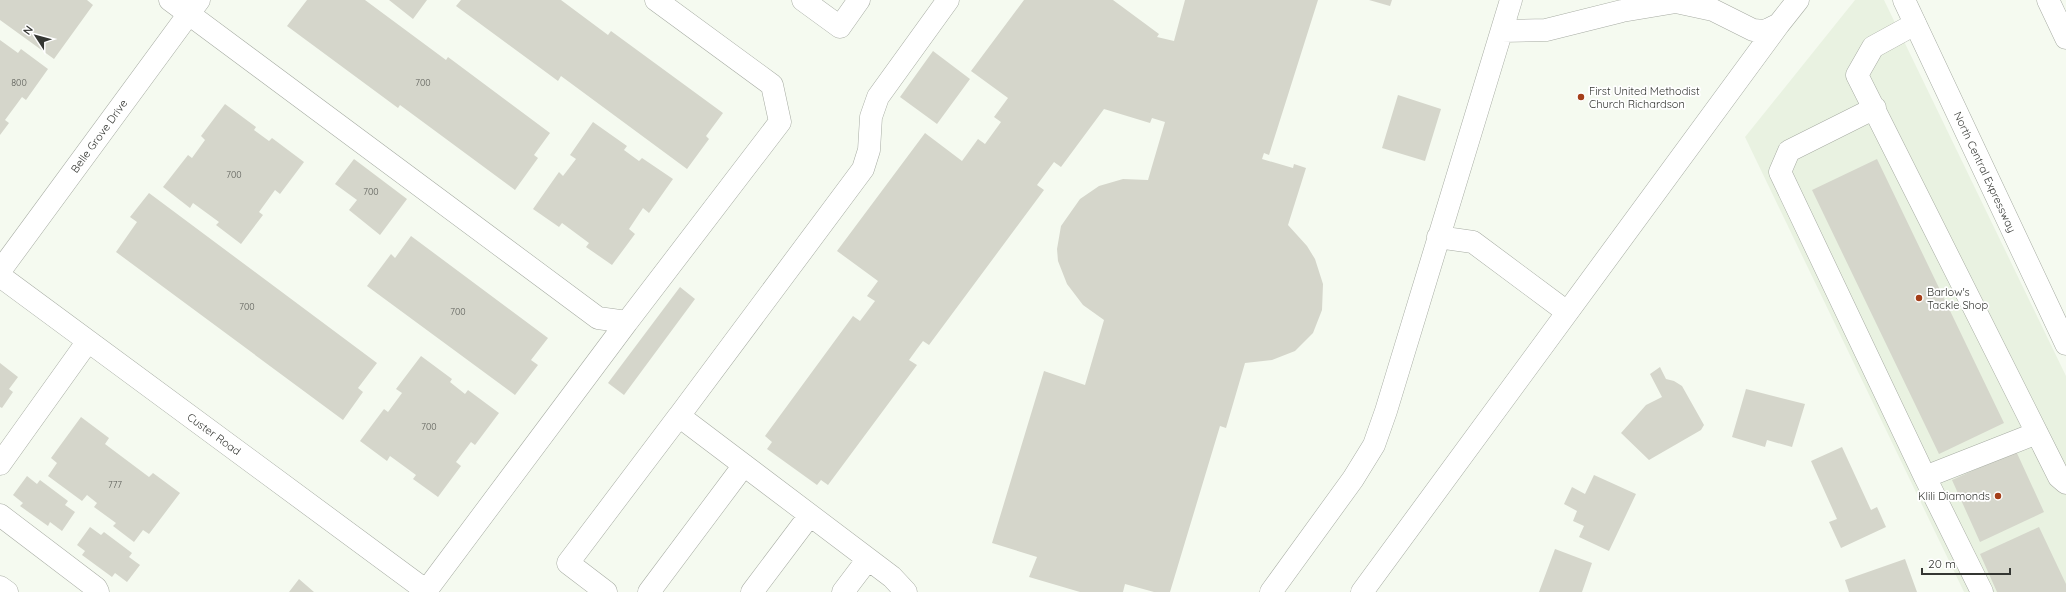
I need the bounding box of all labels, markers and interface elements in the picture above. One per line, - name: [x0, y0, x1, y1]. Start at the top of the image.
- north arrow: [16, 16, 56, 56]
- text: N: [20, 23, 36, 38]
- house number: 800: [11, 77, 27, 88]
- house number: 700: [415, 77, 431, 88]
- place label: First United Methodist Church Richardson: [1589, 84, 1700, 111]
- marker: First United Methodist Church Richardson: [1576, 92, 1586, 102]
- street label: Belle Grove Drive: [68, 97, 130, 175]
- street label: North Central Expressway: [1951, 109, 2019, 235]
- house number: 700: [226, 169, 242, 180]
- house number: 700: [363, 186, 379, 197]
- place label: Barlow's Tackle Shop: [1927, 285, 1988, 312]
- marker: Barlow's Tackle Shop: [1914, 293, 1924, 303]
- house number: 700: [239, 301, 255, 312]
- house number: 700: [450, 306, 466, 317]
- street label: Custer Road: [184, 410, 244, 458]
- house number: 700: [421, 421, 437, 432]
- house number: 777: [108, 479, 122, 490]
- place label: Klili Diamonds: [1918, 489, 1990, 503]
- marker: Klili Diamonds: [1993, 491, 2003, 501]
- scale bar: [1922, 550, 2010, 576]
- text: 20 m: [1928, 556, 1956, 571]

